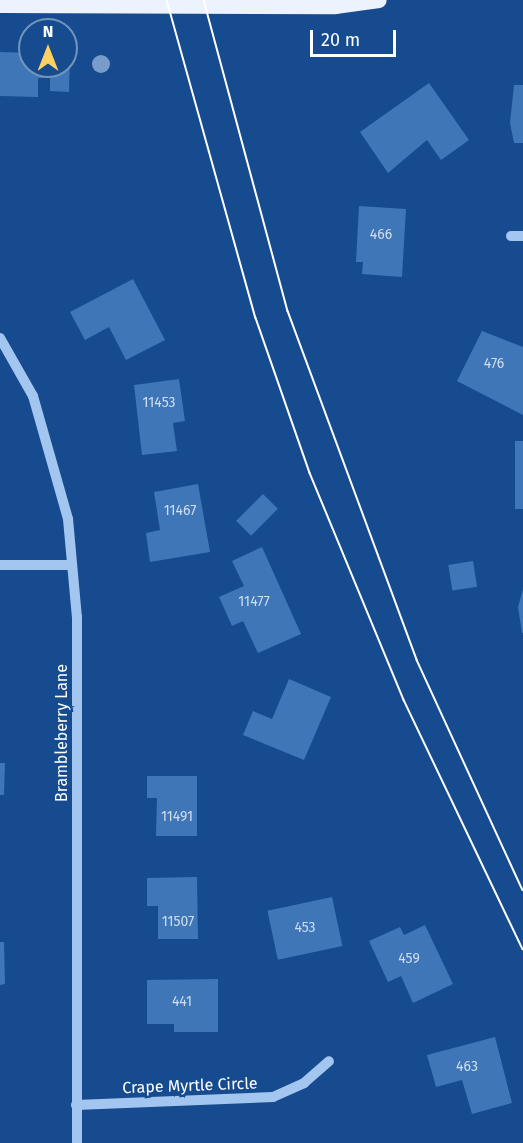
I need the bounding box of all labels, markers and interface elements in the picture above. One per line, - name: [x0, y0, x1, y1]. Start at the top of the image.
- north arrow: [18, 18, 78, 78]
- scale bar: [313, 18, 398, 56]
- text: N: [43, 22, 53, 41]
- text: 20 m: [321, 29, 360, 51]
- house number: 466: [370, 227, 392, 243]
- house number: 476: [484, 356, 504, 372]
- house number: 11453: [142, 395, 176, 411]
- house number: 11467: [164, 503, 196, 519]
- house number: 11477: [238, 594, 270, 610]
- street label: Brambleberry Lane: [52, 664, 72, 802]
- house number: 11491: [161, 809, 193, 825]
- house number: 11507: [162, 914, 194, 930]
- house number: 453: [294, 920, 316, 936]
- house number: 459: [398, 951, 420, 967]
- house number: 441: [172, 994, 192, 1010]
- house number: 463: [456, 1059, 478, 1075]
- street label: Crape Myrtle Circle: [122, 1074, 258, 1098]

